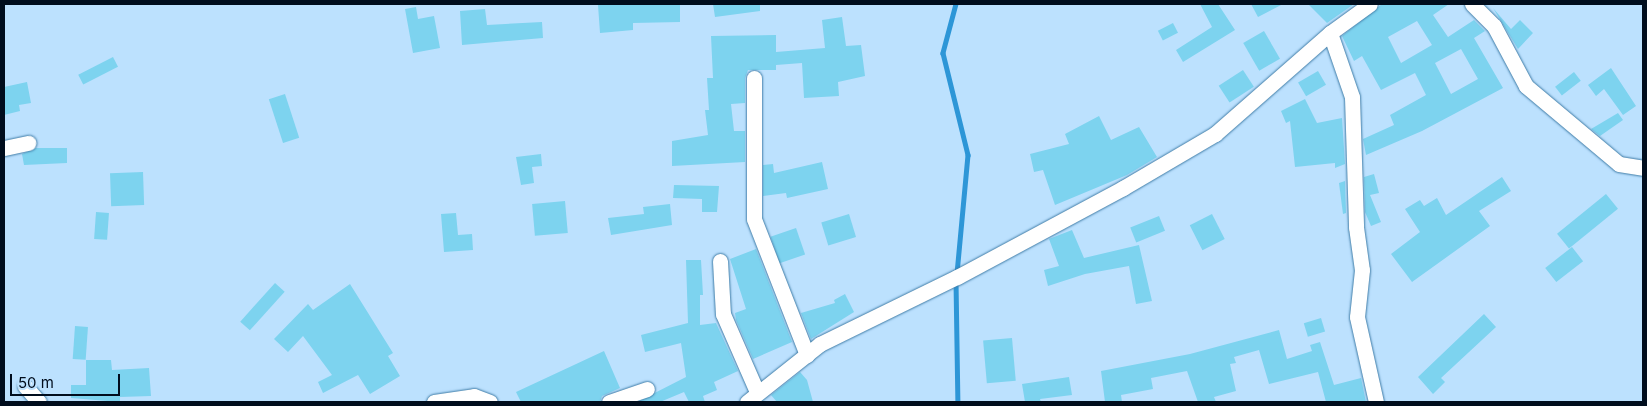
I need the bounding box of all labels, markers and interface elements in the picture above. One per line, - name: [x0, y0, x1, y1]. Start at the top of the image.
- scale bar: [12, 364, 122, 396]
- text: 50 m: [18, 373, 54, 392]

